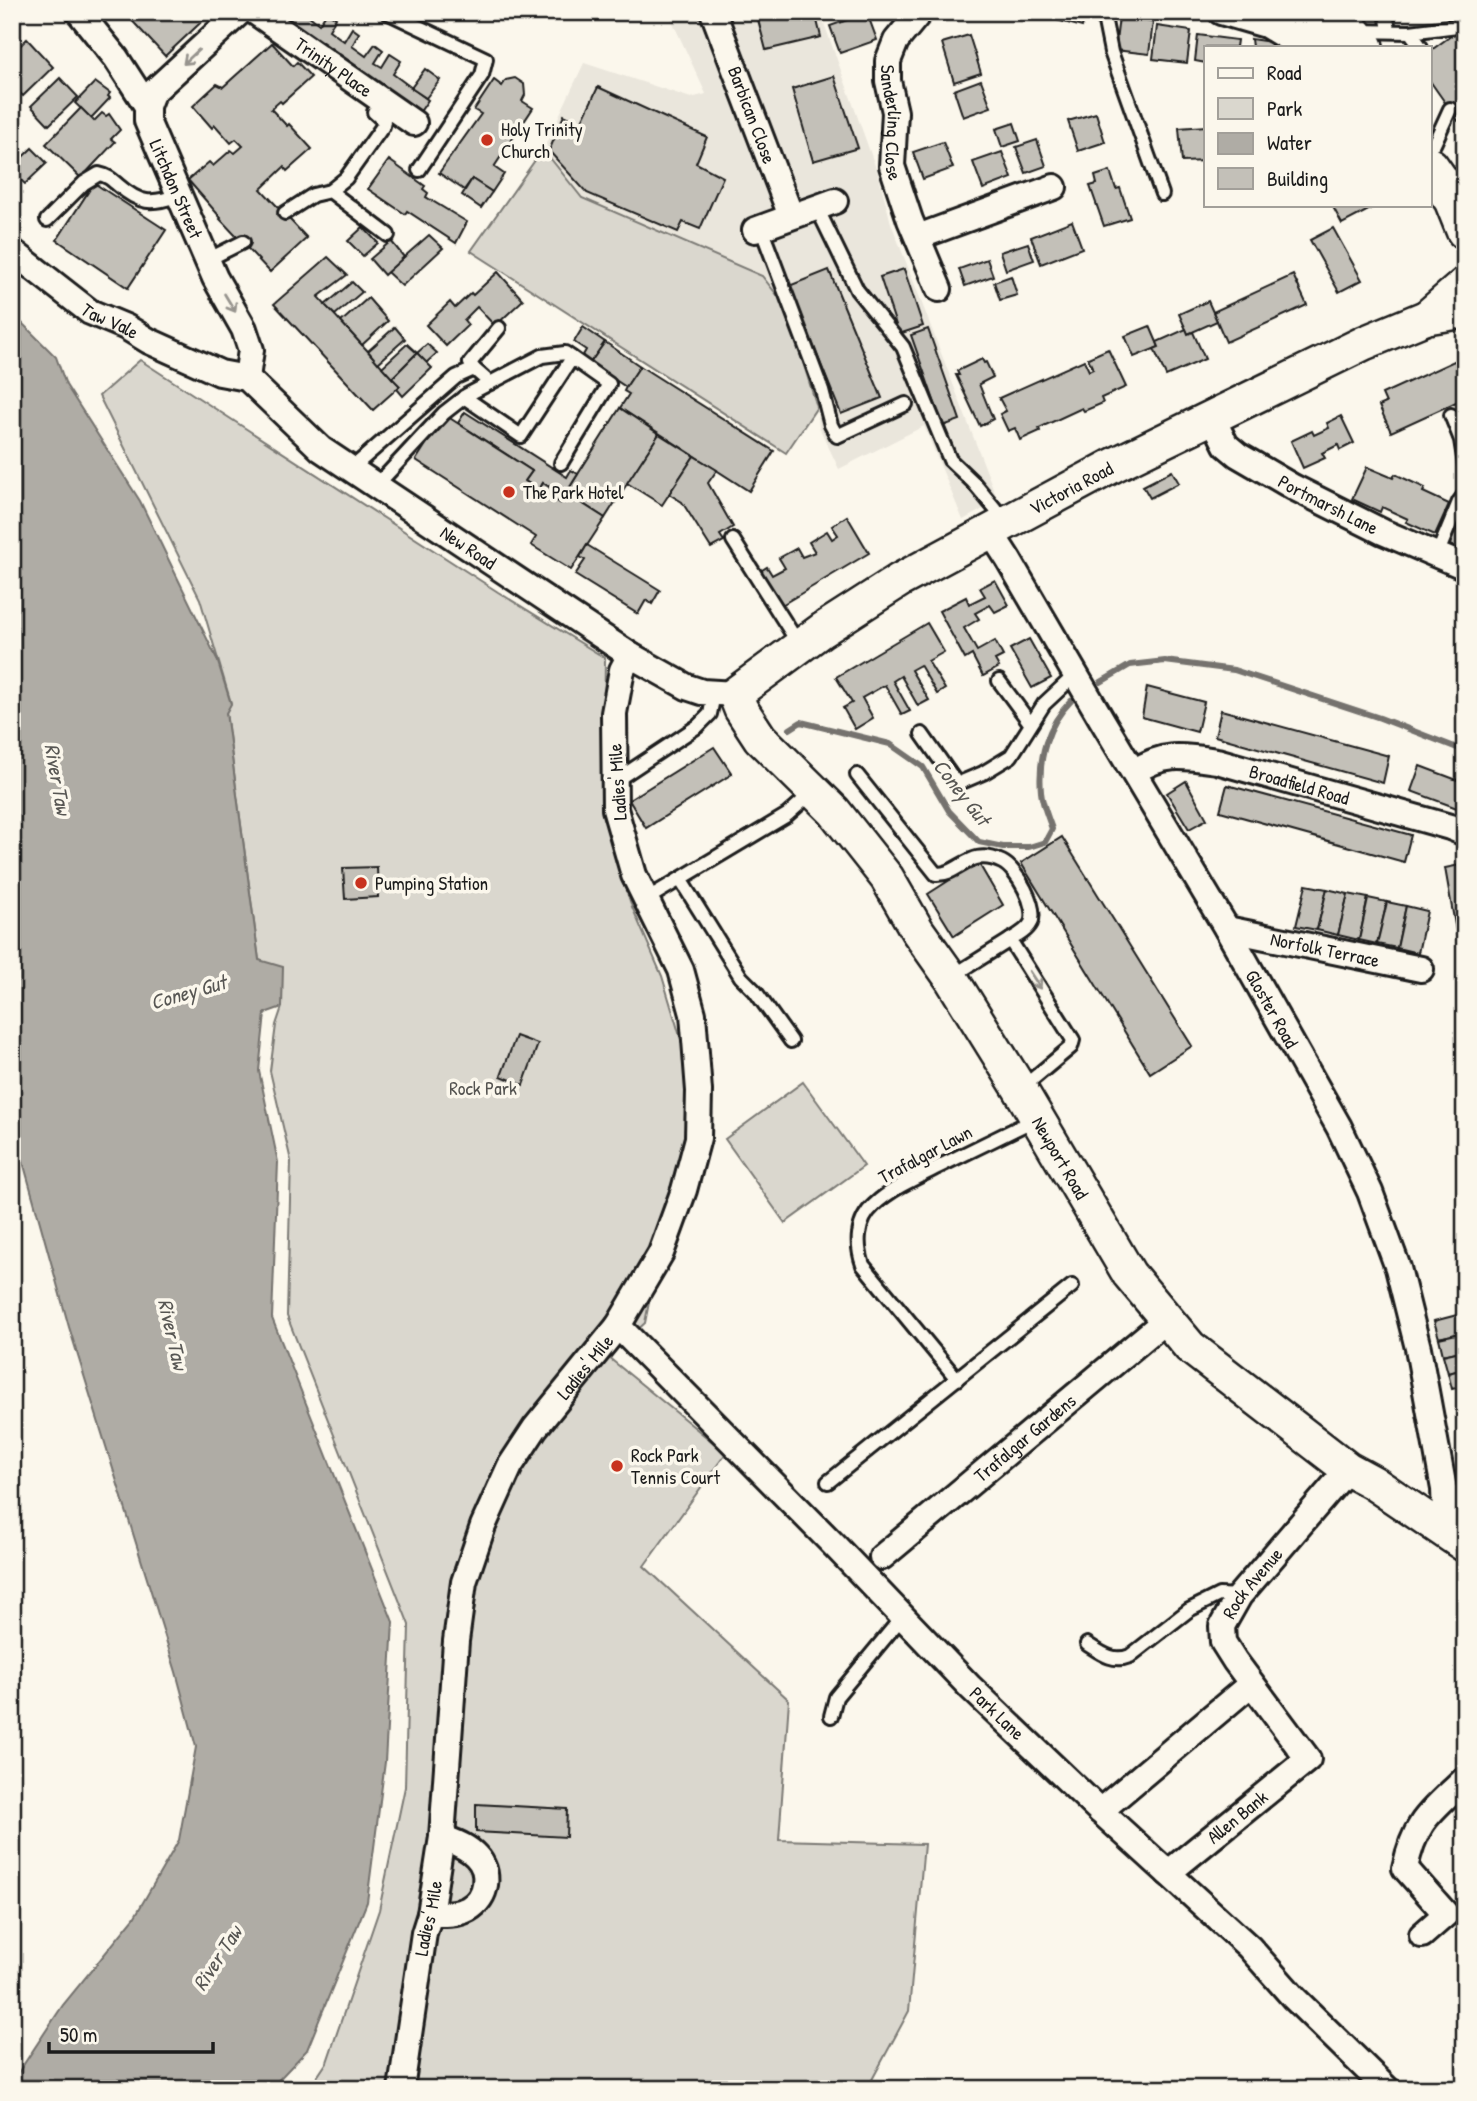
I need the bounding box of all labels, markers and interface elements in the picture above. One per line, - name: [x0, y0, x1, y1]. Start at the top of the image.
- street label: Trinity Place: [290, 31, 378, 103]
- legend: [1204, 46, 1432, 206]
- one-way arrow: [183, 49, 200, 66]
- text: Road: [1267, 58, 1301, 87]
- street label: Barbican Close: [722, 62, 783, 168]
- street label: Sanderling Close: [875, 65, 909, 184]
- text: Park: [1267, 94, 1302, 123]
- place label: Holy Trinity Church: [501, 116, 583, 164]
- text: Water: [1267, 128, 1312, 157]
- marker: Holy Trinity Church: [479, 132, 495, 148]
- street label: Litchdon Street: [143, 135, 209, 243]
- text: Building: [1267, 164, 1328, 193]
- one-way arrow: [223, 292, 237, 312]
- street label: Taw Vale: [76, 297, 144, 345]
- street label: Victoria Road: [1025, 455, 1118, 521]
- street label: Portmarsh Lane: [1274, 468, 1383, 541]
- place label: The Park Hotel: [523, 479, 625, 505]
- marker: The Park Hotel: [501, 484, 517, 500]
- street label: New Road: [435, 519, 502, 576]
- water label: River Taw: [37, 741, 79, 819]
- street label: Ladies' Mile: [601, 742, 633, 821]
- water label: Coney Gut: [927, 753, 999, 834]
- street label: Broadfield Road: [1246, 758, 1353, 811]
- place label: Pumping Station: [375, 870, 488, 896]
- marker: Pumping Station: [353, 875, 369, 891]
- street label: Norfolk Terrace: [1268, 925, 1382, 973]
- street label: Gloster Road: [1240, 965, 1305, 1053]
- water label: Coney Gut: [147, 967, 232, 1017]
- one-way arrow: [1029, 970, 1043, 990]
- park label: Rock Park: [449, 1075, 517, 1101]
- street label: Newport Road: [1026, 1112, 1095, 1204]
- street label: Trafalgar Lawn: [874, 1118, 976, 1190]
- water label: River Taw: [151, 1296, 196, 1374]
- street label: Ladies' Mile: [551, 1328, 619, 1405]
- street label: Trafalgar Gardens: [968, 1388, 1081, 1488]
- place label: Rock Park Tennis Court: [631, 1442, 721, 1490]
- marker: Rock Park Tennis Court: [609, 1458, 625, 1474]
- street label: Rock Avenue: [1216, 1541, 1288, 1623]
- street label: Park Lane: [964, 1681, 1031, 1746]
- street label: Allen Bank: [1201, 1784, 1273, 1849]
- street label: Ladies' Mile: [408, 1878, 448, 1958]
- water label: River Taw: [185, 1918, 250, 1996]
- scale bar: [49, 2010, 214, 2054]
- text: 50 m: [60, 2020, 97, 2049]

